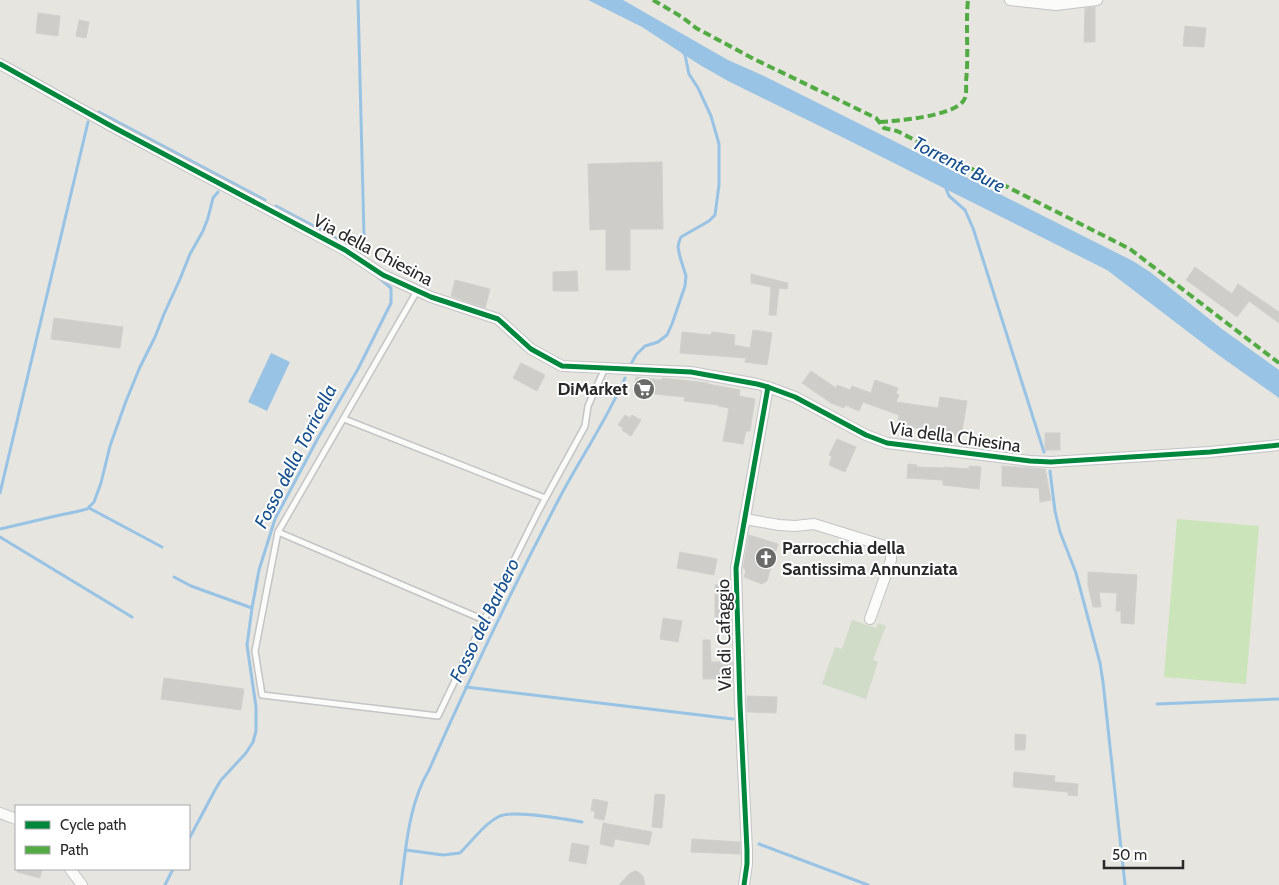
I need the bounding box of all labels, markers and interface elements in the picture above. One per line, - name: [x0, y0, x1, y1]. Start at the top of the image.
- water label: Torrente Bure: [909, 131, 1009, 198]
- street label: Via della Chiesina: [309, 209, 437, 291]
- supermarket icon: DiMarket: [632, 377, 656, 401]
- place label: DiMarket: [558, 378, 628, 400]
- water label: Fosso della Torricella: [249, 381, 342, 532]
- street label: Via della Chiesina: [888, 417, 1022, 457]
- place label: Parrocchia della Santissima Annunziata: [782, 537, 958, 580]
- church icon: Parrocchia della Santissima Annunziata: [754, 546, 778, 570]
- water label: Fosso del Barbero: [445, 554, 524, 686]
- street label: Via di Cafaggio: [712, 579, 736, 691]
- legend: [15, 805, 190, 870]
- text: Cycle path: [60, 816, 126, 834]
- scale bar: [1104, 838, 1183, 870]
- text: Path: [60, 841, 89, 859]
- text: 50 m: [1112, 846, 1147, 864]

